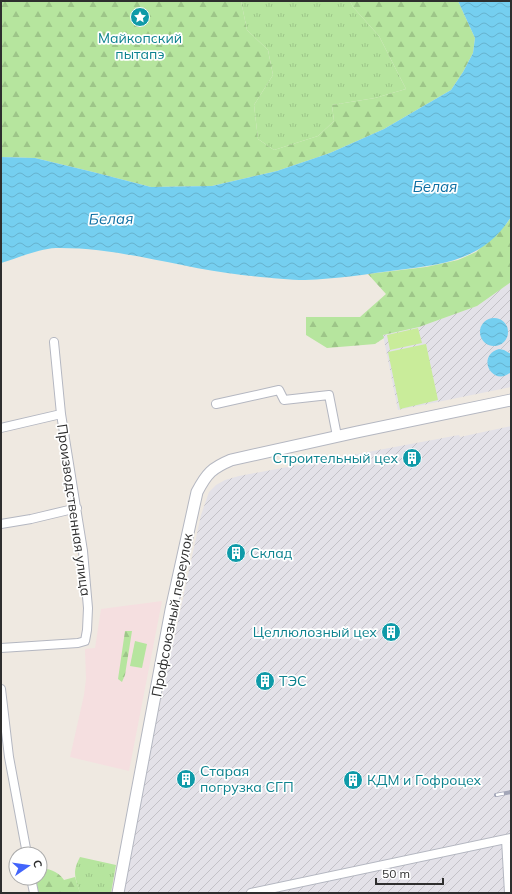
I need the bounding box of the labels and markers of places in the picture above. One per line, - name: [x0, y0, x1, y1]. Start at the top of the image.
- place icon: Майкопский пытапэ: [129, 6, 151, 28]
- place label: Майкопский пытапэ: [98, 29, 182, 63]
- building icon: Строительный цех: [401, 447, 423, 469]
- place label: Строительный цех: [272, 449, 398, 467]
- building icon: Склад: [225, 542, 247, 564]
- place label: Склад: [250, 544, 293, 562]
- building icon: Целлюлозный цех: [380, 621, 402, 643]
- place label: Целлюлозный цех: [253, 623, 377, 641]
- building icon: ТЭС: [254, 670, 276, 692]
- place label: ТЭС: [279, 672, 307, 690]
- place label: Старая погрузка СГП: [200, 762, 294, 796]
- building icon: Старая погрузка СГП: [175, 768, 197, 790]
- building icon: КДМ и Гофроцех: [342, 769, 364, 791]
- place label: КДМ и Гофроцех: [367, 771, 482, 789]

